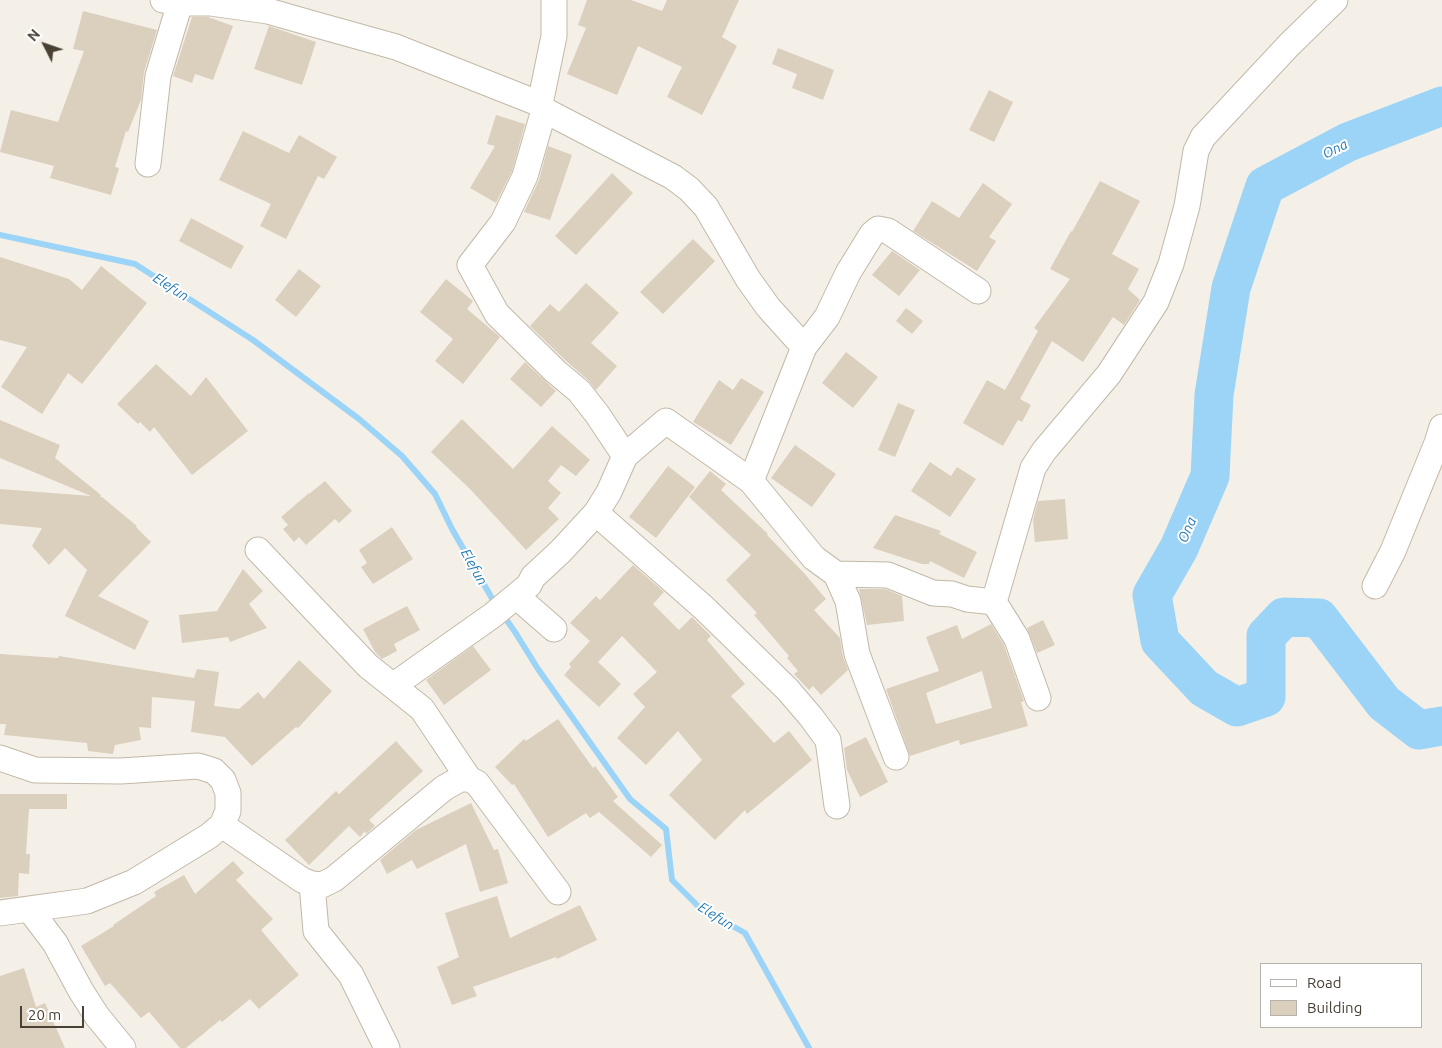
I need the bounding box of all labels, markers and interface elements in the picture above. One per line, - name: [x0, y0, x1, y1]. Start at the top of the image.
- north arrow: [20, 20, 70, 70]
- text: N: [24, 26, 43, 44]
- water label: Ona: [1320, 136, 1350, 162]
- water label: Elefun: [150, 269, 192, 305]
- water label: Ona: [1174, 515, 1200, 545]
- water label: Elefun: [457, 546, 491, 588]
- water label: Elefun: [695, 899, 737, 933]
- legend: [1260, 963, 1422, 1028]
- text: Road: [1307, 974, 1342, 991]
- scale bar: [22, 996, 86, 1028]
- text: Building: [1307, 999, 1362, 1016]
- text: 20 m: [28, 1006, 61, 1023]

